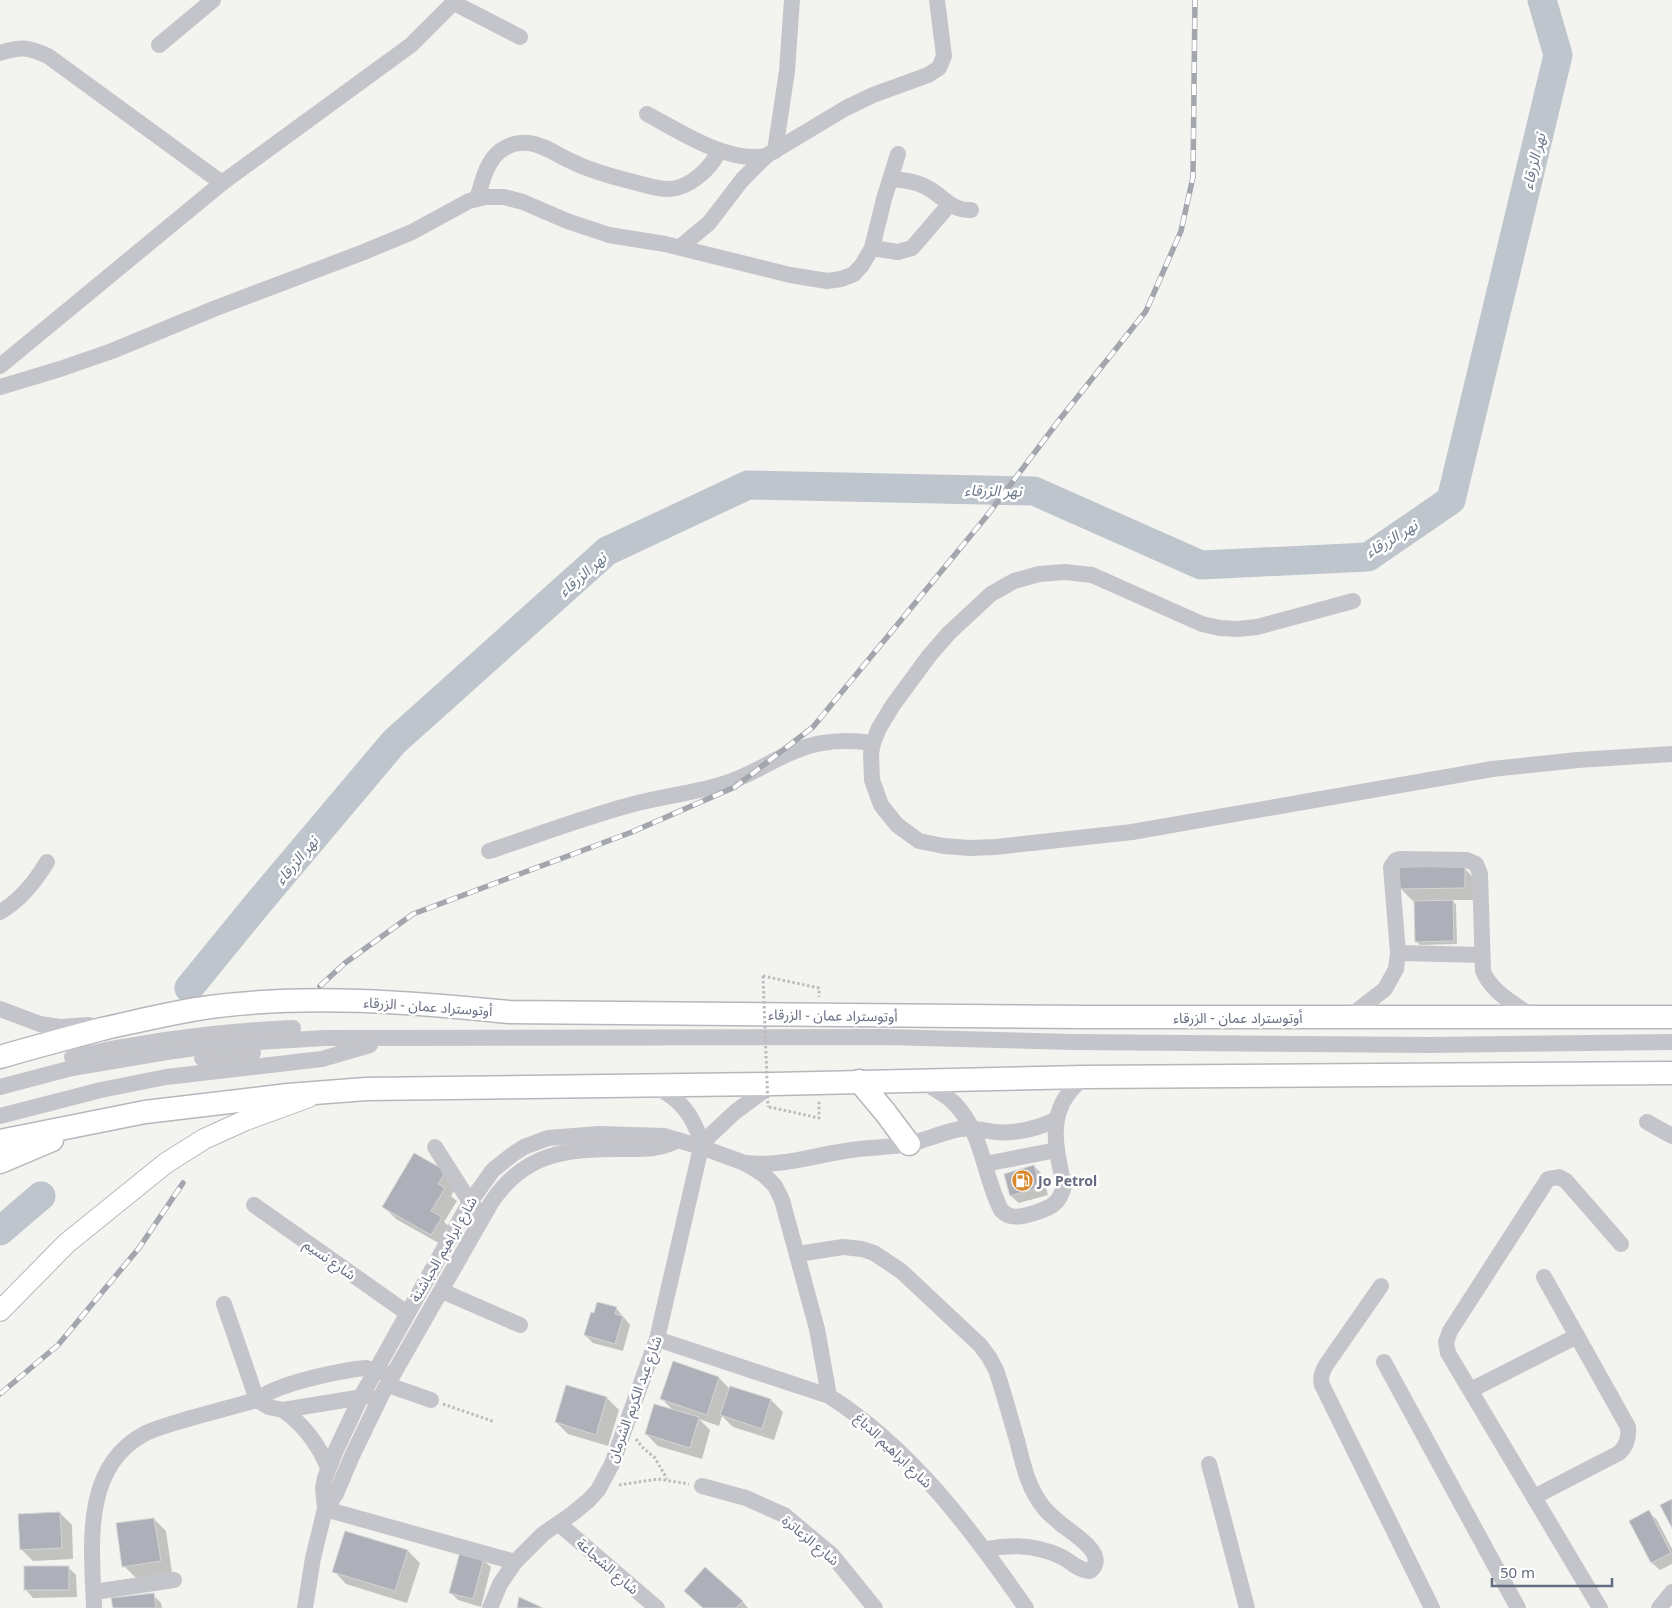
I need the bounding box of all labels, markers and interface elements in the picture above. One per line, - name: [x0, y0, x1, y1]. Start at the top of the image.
- water label: نهر الزرقاء: [1516, 129, 1550, 191]
- water label: نهر الزرقاء: [964, 480, 1024, 501]
- water label: نهر الزرقاء: [1361, 514, 1422, 561]
- water label: نهر الزرقاء: [554, 547, 611, 600]
- water label: نهر الزرقاء: [270, 830, 323, 888]
- street label: أوتوستراد عمان - الزرقاء: [363, 992, 494, 1020]
- street label: أوتوستراد عمان - الزرقاء: [768, 1004, 898, 1026]
- street label: أوتوستراد عمان - الزرقاء: [1173, 1008, 1303, 1027]
- fuel station icon: Jo Petrol: [1010, 1168, 1034, 1192]
- place label: Jo Petrol: [1036, 1171, 1097, 1190]
- street label: شارع ابراهيم الحباشنة: [405, 1193, 483, 1306]
- street label: شارع نسيم: [299, 1234, 360, 1286]
- street label: شارع عبد الكريم الشرمان: [602, 1333, 668, 1466]
- street label: شارع ابراهيم الدباغ: [850, 1408, 937, 1493]
- street label: شارع الزعاترة: [777, 1511, 844, 1571]
- street label: شارع الشجاعة: [572, 1534, 643, 1600]
- scale bar: [1492, 1556, 1612, 1588]
- text: 50 m: [1500, 1562, 1535, 1582]

